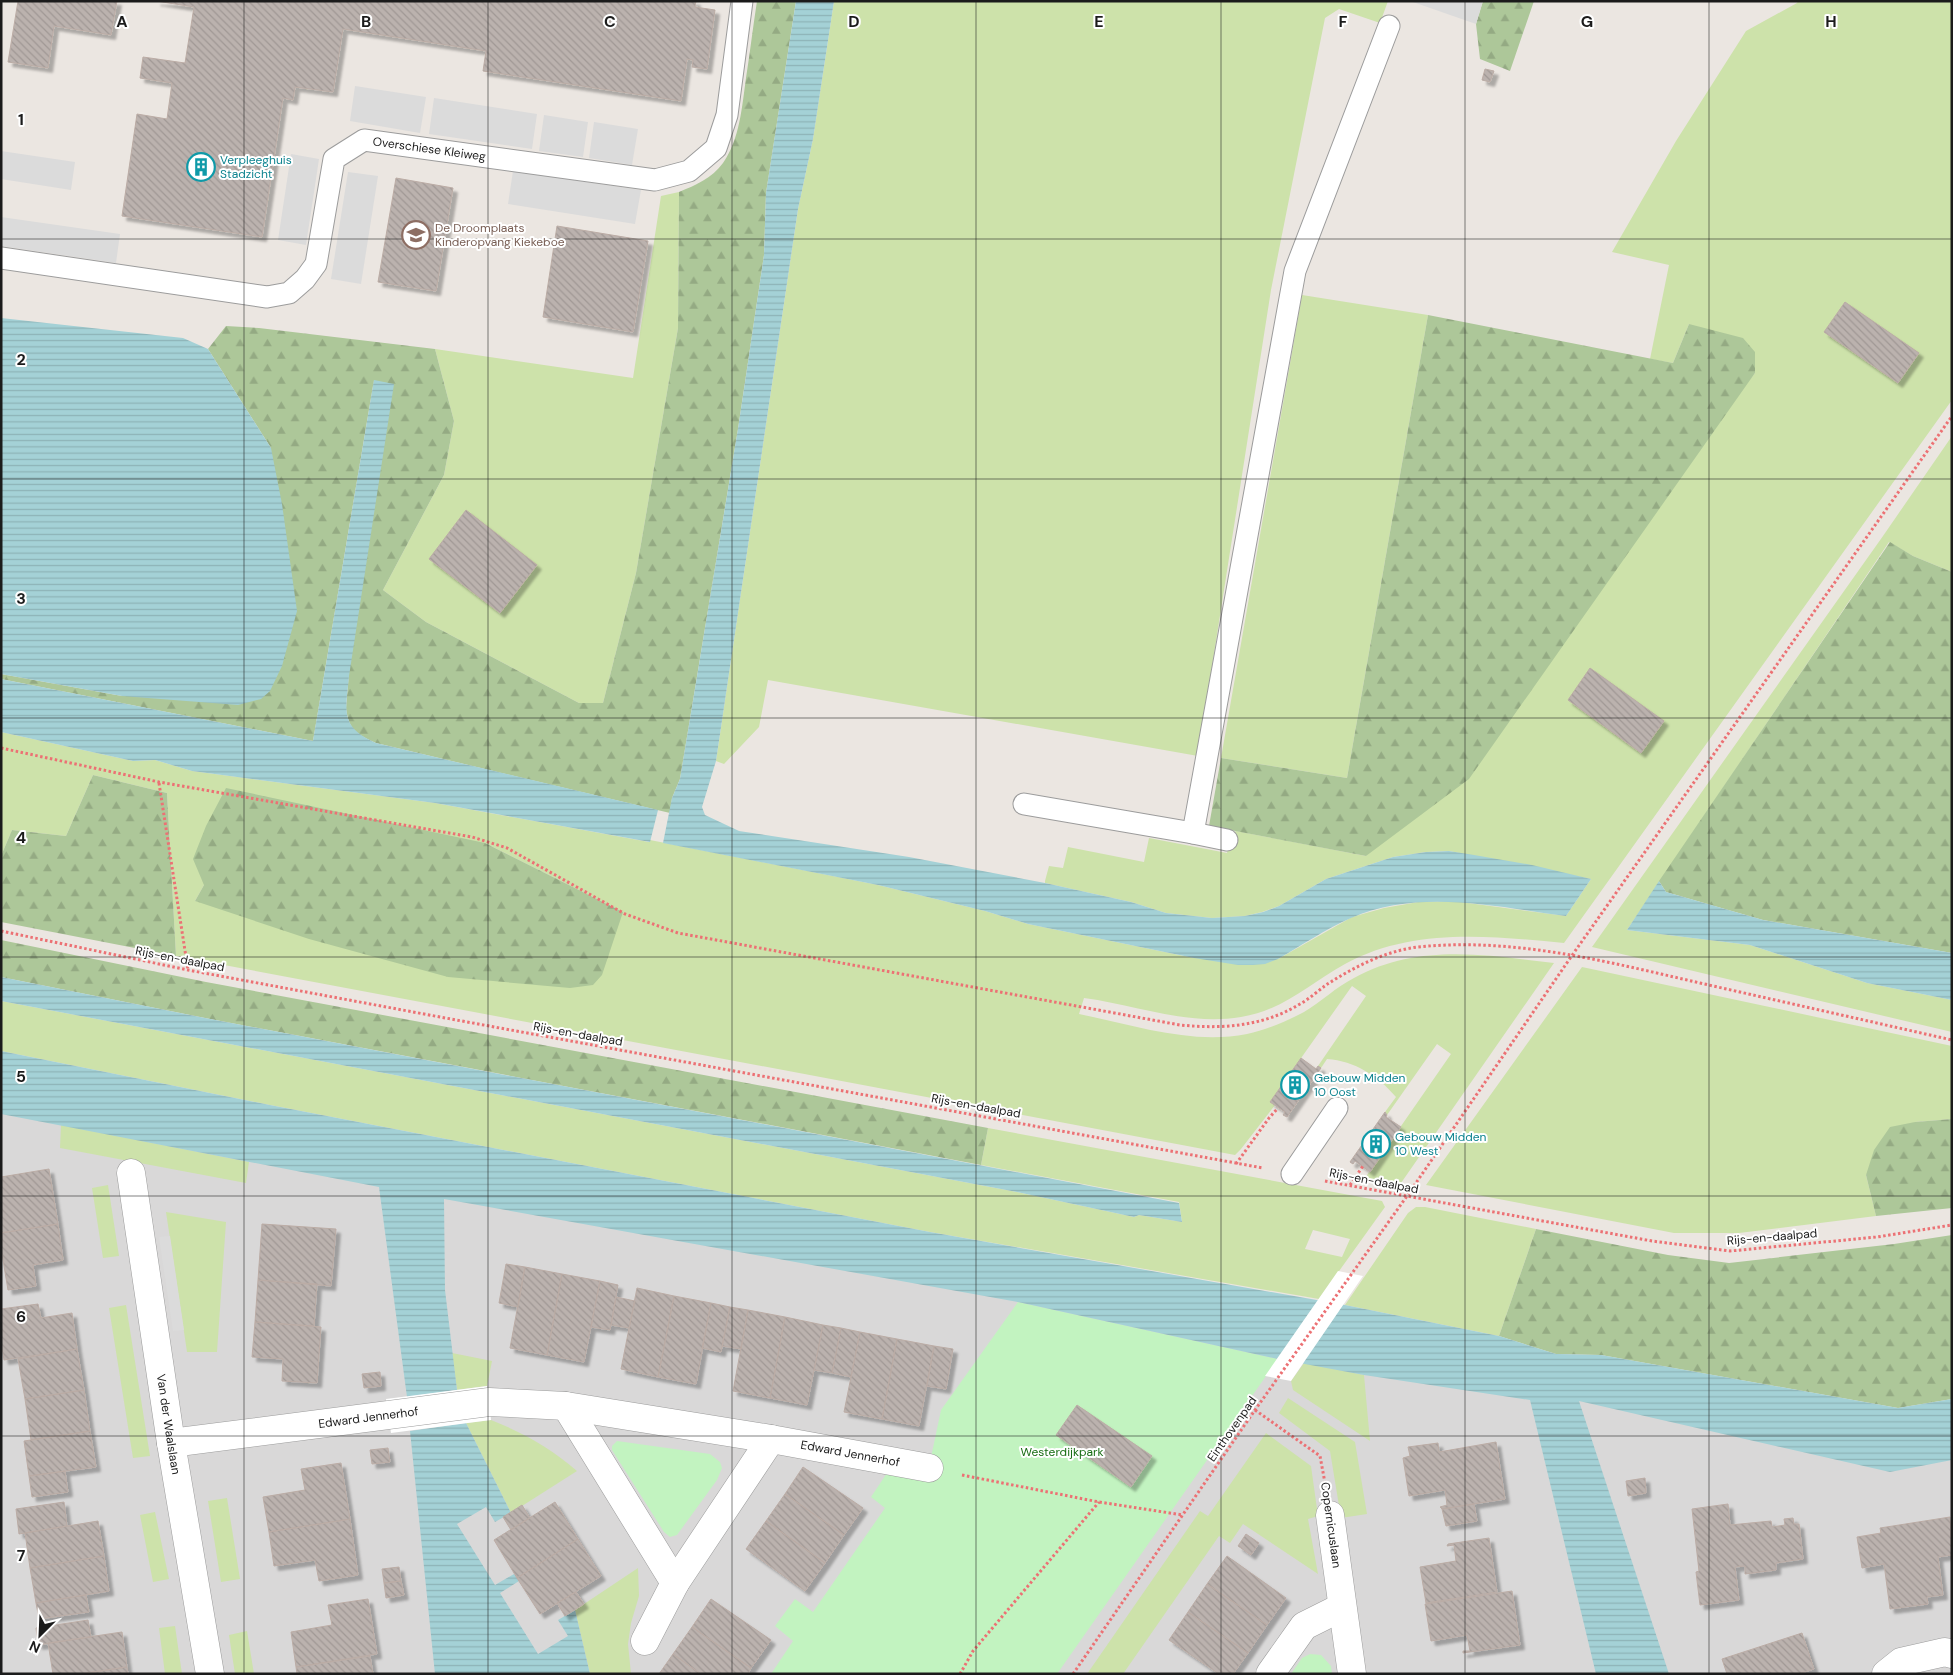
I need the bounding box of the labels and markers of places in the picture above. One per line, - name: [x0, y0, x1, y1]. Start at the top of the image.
- building icon: Verpleeghuis Stadzicht: [186, 152, 216, 182]
- place label: Verpleeghuis Stadzicht: [220, 152, 292, 182]
- school or university icon: De Droomplaats Kinderopvang Kiekeboe: [401, 220, 431, 250]
- place label: De Droomplaats Kinderopvang Kiekeboe: [435, 220, 565, 250]
- building icon: Gebouw Midden 10 Oost: [1280, 1070, 1310, 1100]
- place label: Gebouw Midden 10 Oost: [1314, 1070, 1406, 1100]
- building icon: Gebouw Midden 10 West: [1361, 1129, 1391, 1159]
- place label: Gebouw Midden 10 West: [1395, 1129, 1487, 1159]

